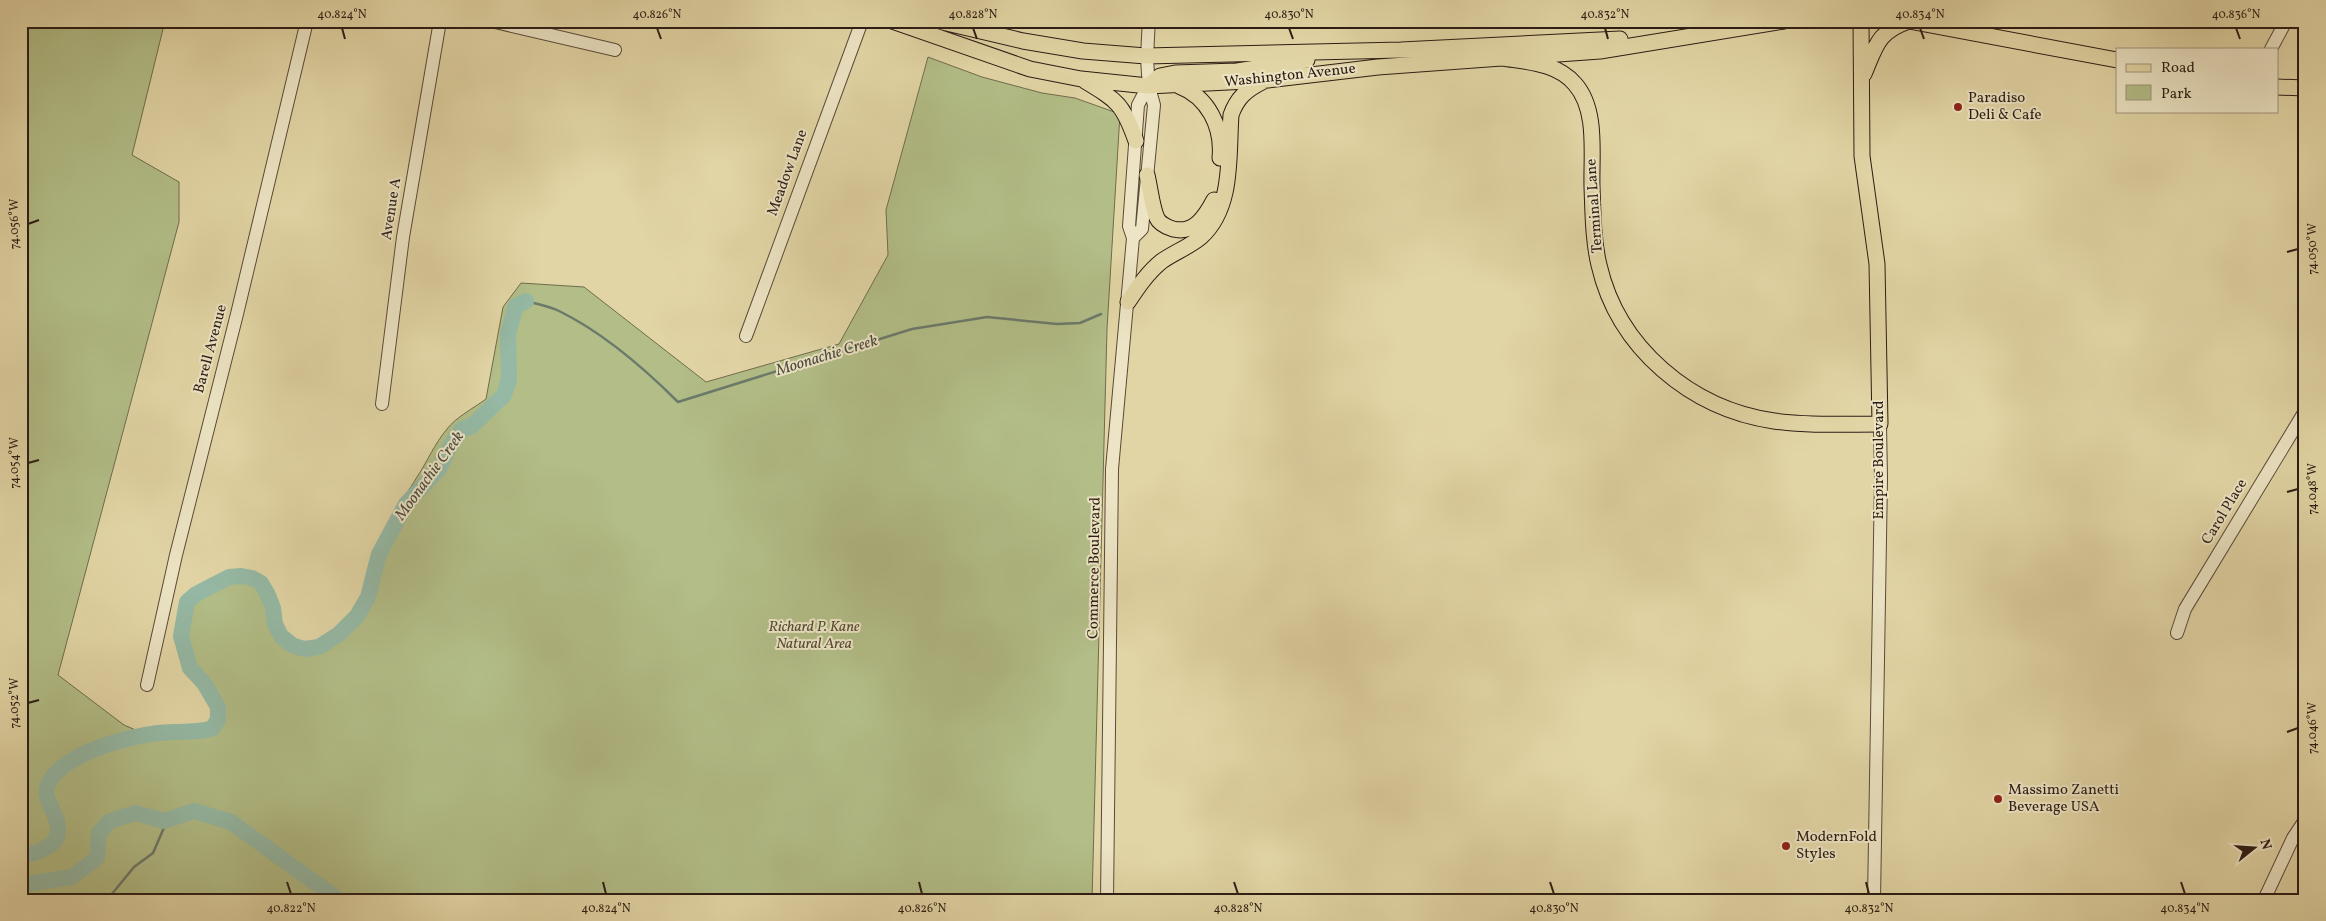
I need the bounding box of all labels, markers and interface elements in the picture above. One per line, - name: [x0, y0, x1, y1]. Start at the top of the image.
- text: 40.824°N: [317, 7, 367, 23]
- text: 40.826°N: [633, 7, 682, 23]
- text: 40.828°N: [949, 7, 998, 23]
- text: 40.830°N: [1264, 7, 1314, 23]
- text: 40.832°N: [1581, 7, 1629, 23]
- text: 40.834°N: [1895, 7, 1945, 23]
- text: 40.836°N: [2212, 7, 2260, 23]
- legend: [2116, 48, 2278, 112]
- text: Road: [2161, 58, 2195, 79]
- street label: Washington Avenue: [1223, 59, 1357, 93]
- text: Park: [2161, 84, 2192, 105]
- place label: Paradiso Deli & Cafe: [1968, 88, 2042, 126]
- marker: Paradiso Deli & Cafe: [1952, 101, 1964, 113]
- street label: Meadow Lane: [763, 127, 813, 219]
- street label: Terminal Lane: [1581, 158, 1609, 254]
- street label: Avenue A: [377, 176, 407, 242]
- text: 74.056°W: [7, 199, 23, 249]
- text: 74.050°W: [2305, 223, 2321, 275]
- street label: Barell Avenue: [189, 302, 233, 396]
- water label: Moonachie Creek: [772, 330, 881, 382]
- street label: Empire Boulevard: [1869, 400, 1890, 520]
- water label: Moonachie Creek: [390, 426, 470, 526]
- text: 74.054°W: [7, 437, 23, 489]
- text: 74.048°W: [2305, 463, 2321, 515]
- street label: Carol Place: [2197, 475, 2253, 549]
- street label: Commerce Boulevard: [1083, 497, 1107, 639]
- park label: Richard P. Kane Natural Area: [769, 617, 860, 655]
- text: 74.052°W: [7, 678, 23, 728]
- text: 74.046°W: [2305, 702, 2321, 754]
- place label: Massimo Zanetti Beverage USA: [2008, 780, 2119, 818]
- marker: Massimo Zanetti Beverage USA: [1992, 793, 2004, 805]
- north arrow: [2228, 824, 2278, 874]
- place label: ModernFold Styles: [1796, 827, 1877, 865]
- text: N: [2254, 837, 2276, 852]
- marker: ModernFold Styles: [1780, 840, 1792, 852]
- text: 40.822°N: [266, 901, 316, 917]
- text: 40.824°N: [581, 901, 631, 917]
- text: 40.826°N: [898, 901, 947, 917]
- text: 40.828°N: [1214, 901, 1263, 917]
- text: 40.830°N: [1529, 901, 1579, 917]
- text: 40.832°N: [1845, 901, 1893, 917]
- text: 40.834°N: [2160, 901, 2210, 917]

